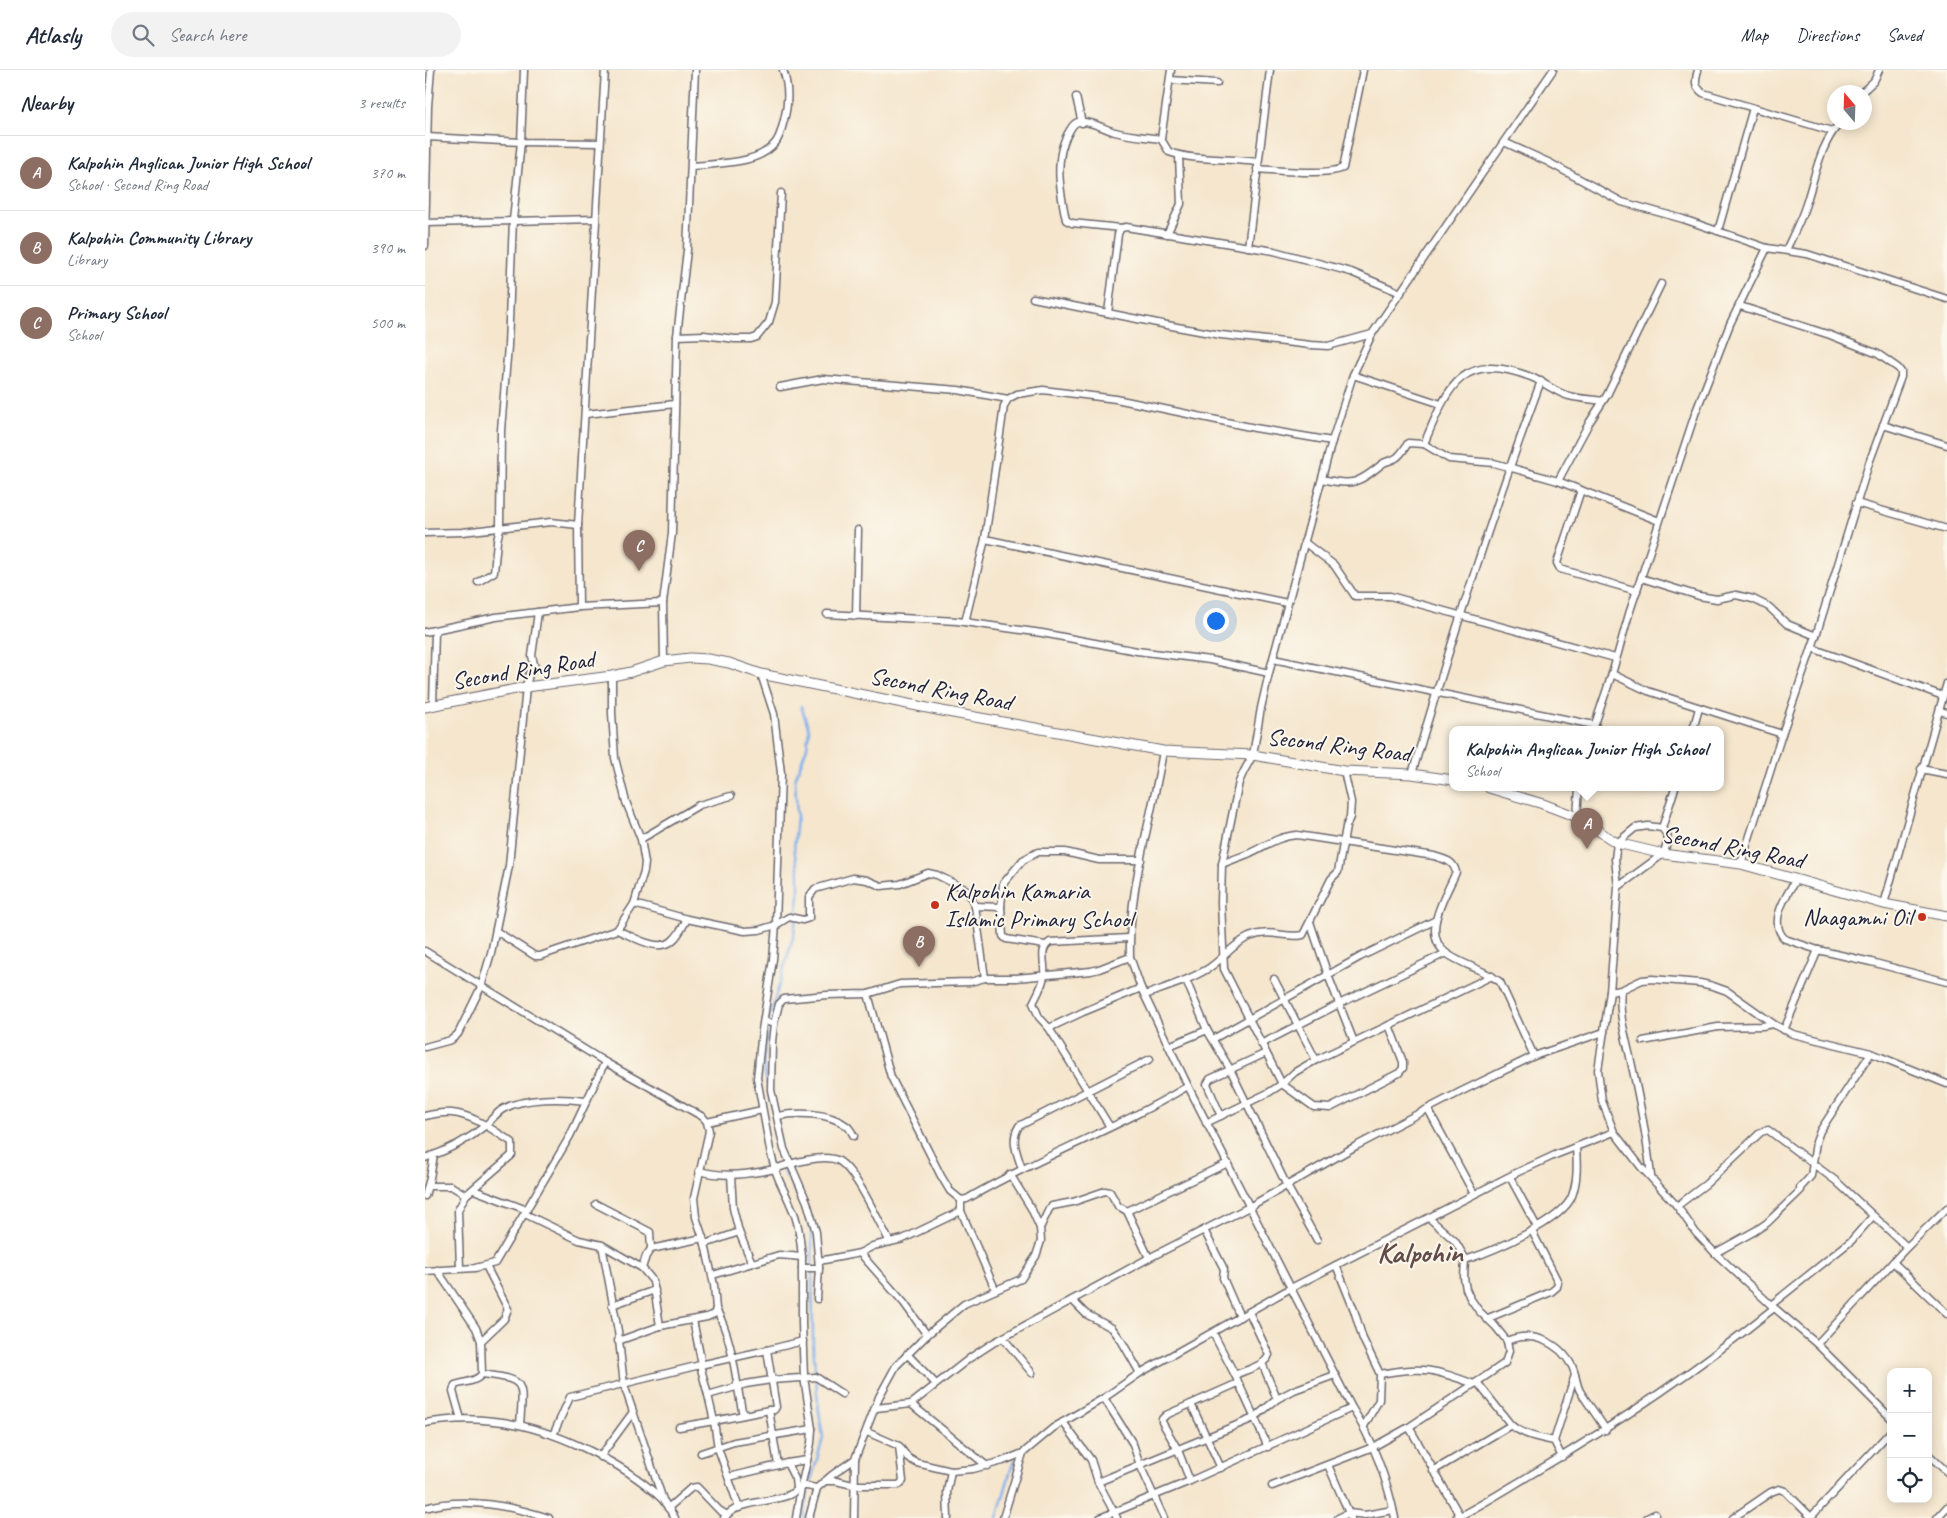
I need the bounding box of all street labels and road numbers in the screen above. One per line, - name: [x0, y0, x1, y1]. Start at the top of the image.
- street label: Second Ring Road: [450, 643, 600, 696]
- street label: Second Ring Road: [867, 661, 1018, 718]
- street label: Second Ring Road: [1266, 721, 1416, 769]
- street label: Second Ring Road: [1659, 819, 1810, 876]

